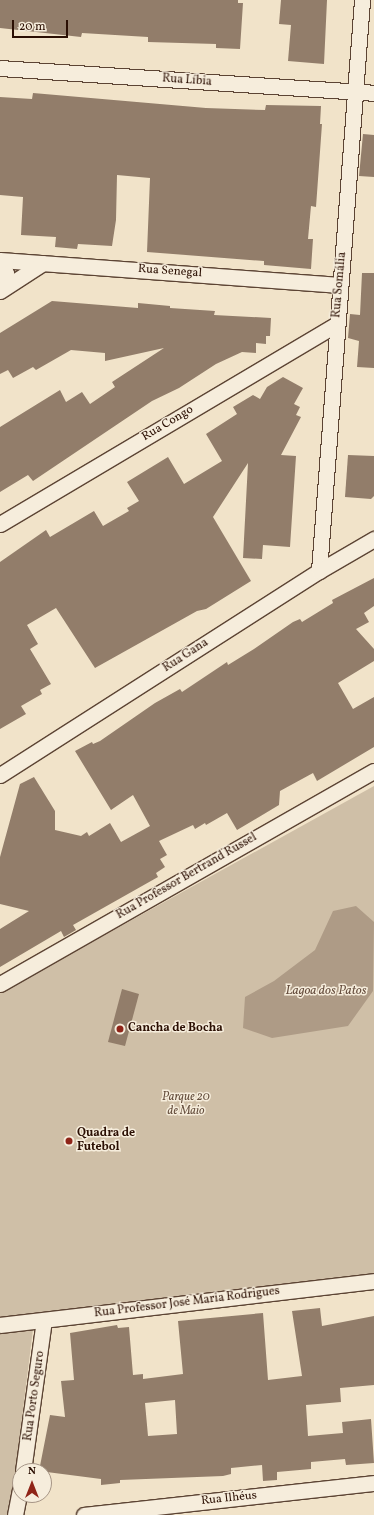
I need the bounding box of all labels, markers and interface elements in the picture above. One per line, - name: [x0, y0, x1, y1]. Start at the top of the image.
- scale bar: [14, 12, 70, 38]
- text: 20 m: [19, 19, 46, 35]
- street label: Rua Líbia: [162, 72, 212, 90]
- street label: Rua Somália: [330, 251, 350, 319]
- street label: Rua Senegal: [137, 263, 203, 281]
- street label: Rua Congo: [140, 403, 196, 445]
- street label: Rua Gana: [161, 636, 211, 676]
- street label: Rua Professor Bertrand Russel: [114, 831, 260, 923]
- water label: Lagoa dos Patos: [285, 983, 367, 999]
- place label: Cancha de Bocha: [128, 1022, 223, 1036]
- marker: Cancha de Bocha: [115, 1024, 125, 1034]
- park label: Parque 20 de Maio: [162, 1091, 210, 1119]
- place label: Quadra de Futebol: [77, 1127, 135, 1155]
- marker: Quadra de Futebol: [64, 1136, 74, 1146]
- street label: Rua Professor José Maria Rodrigues: [93, 1284, 281, 1322]
- street label: Rua Porto Seguro: [22, 1350, 48, 1442]
- north arrow: [12, 1463, 52, 1503]
- text: N: [28, 1464, 36, 1479]
- street label: Rua Ilhéus: [200, 1489, 258, 1509]

